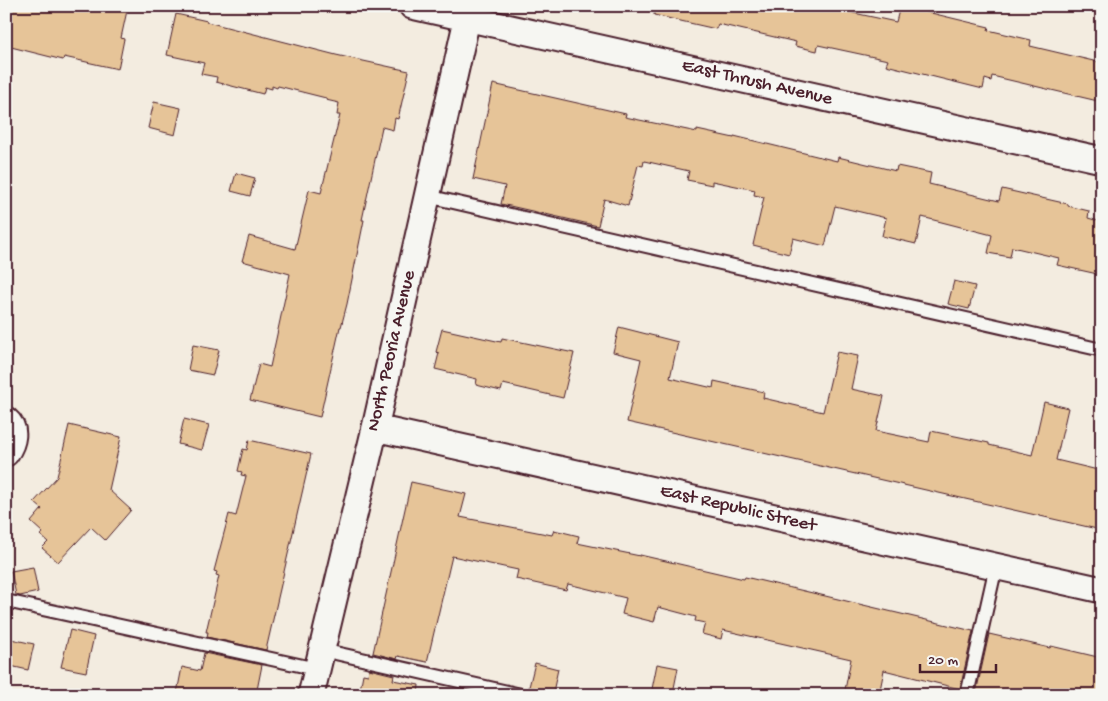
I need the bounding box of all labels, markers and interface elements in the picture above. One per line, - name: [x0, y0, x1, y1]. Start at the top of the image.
- street label: East Thrush Avenue: [680, 55, 835, 112]
- street label: North Peoria Avenue: [362, 268, 422, 434]
- street label: East Republic Street: [658, 480, 821, 539]
- scale bar: [920, 641, 997, 673]
- text: 20 m: [928, 652, 958, 670]

